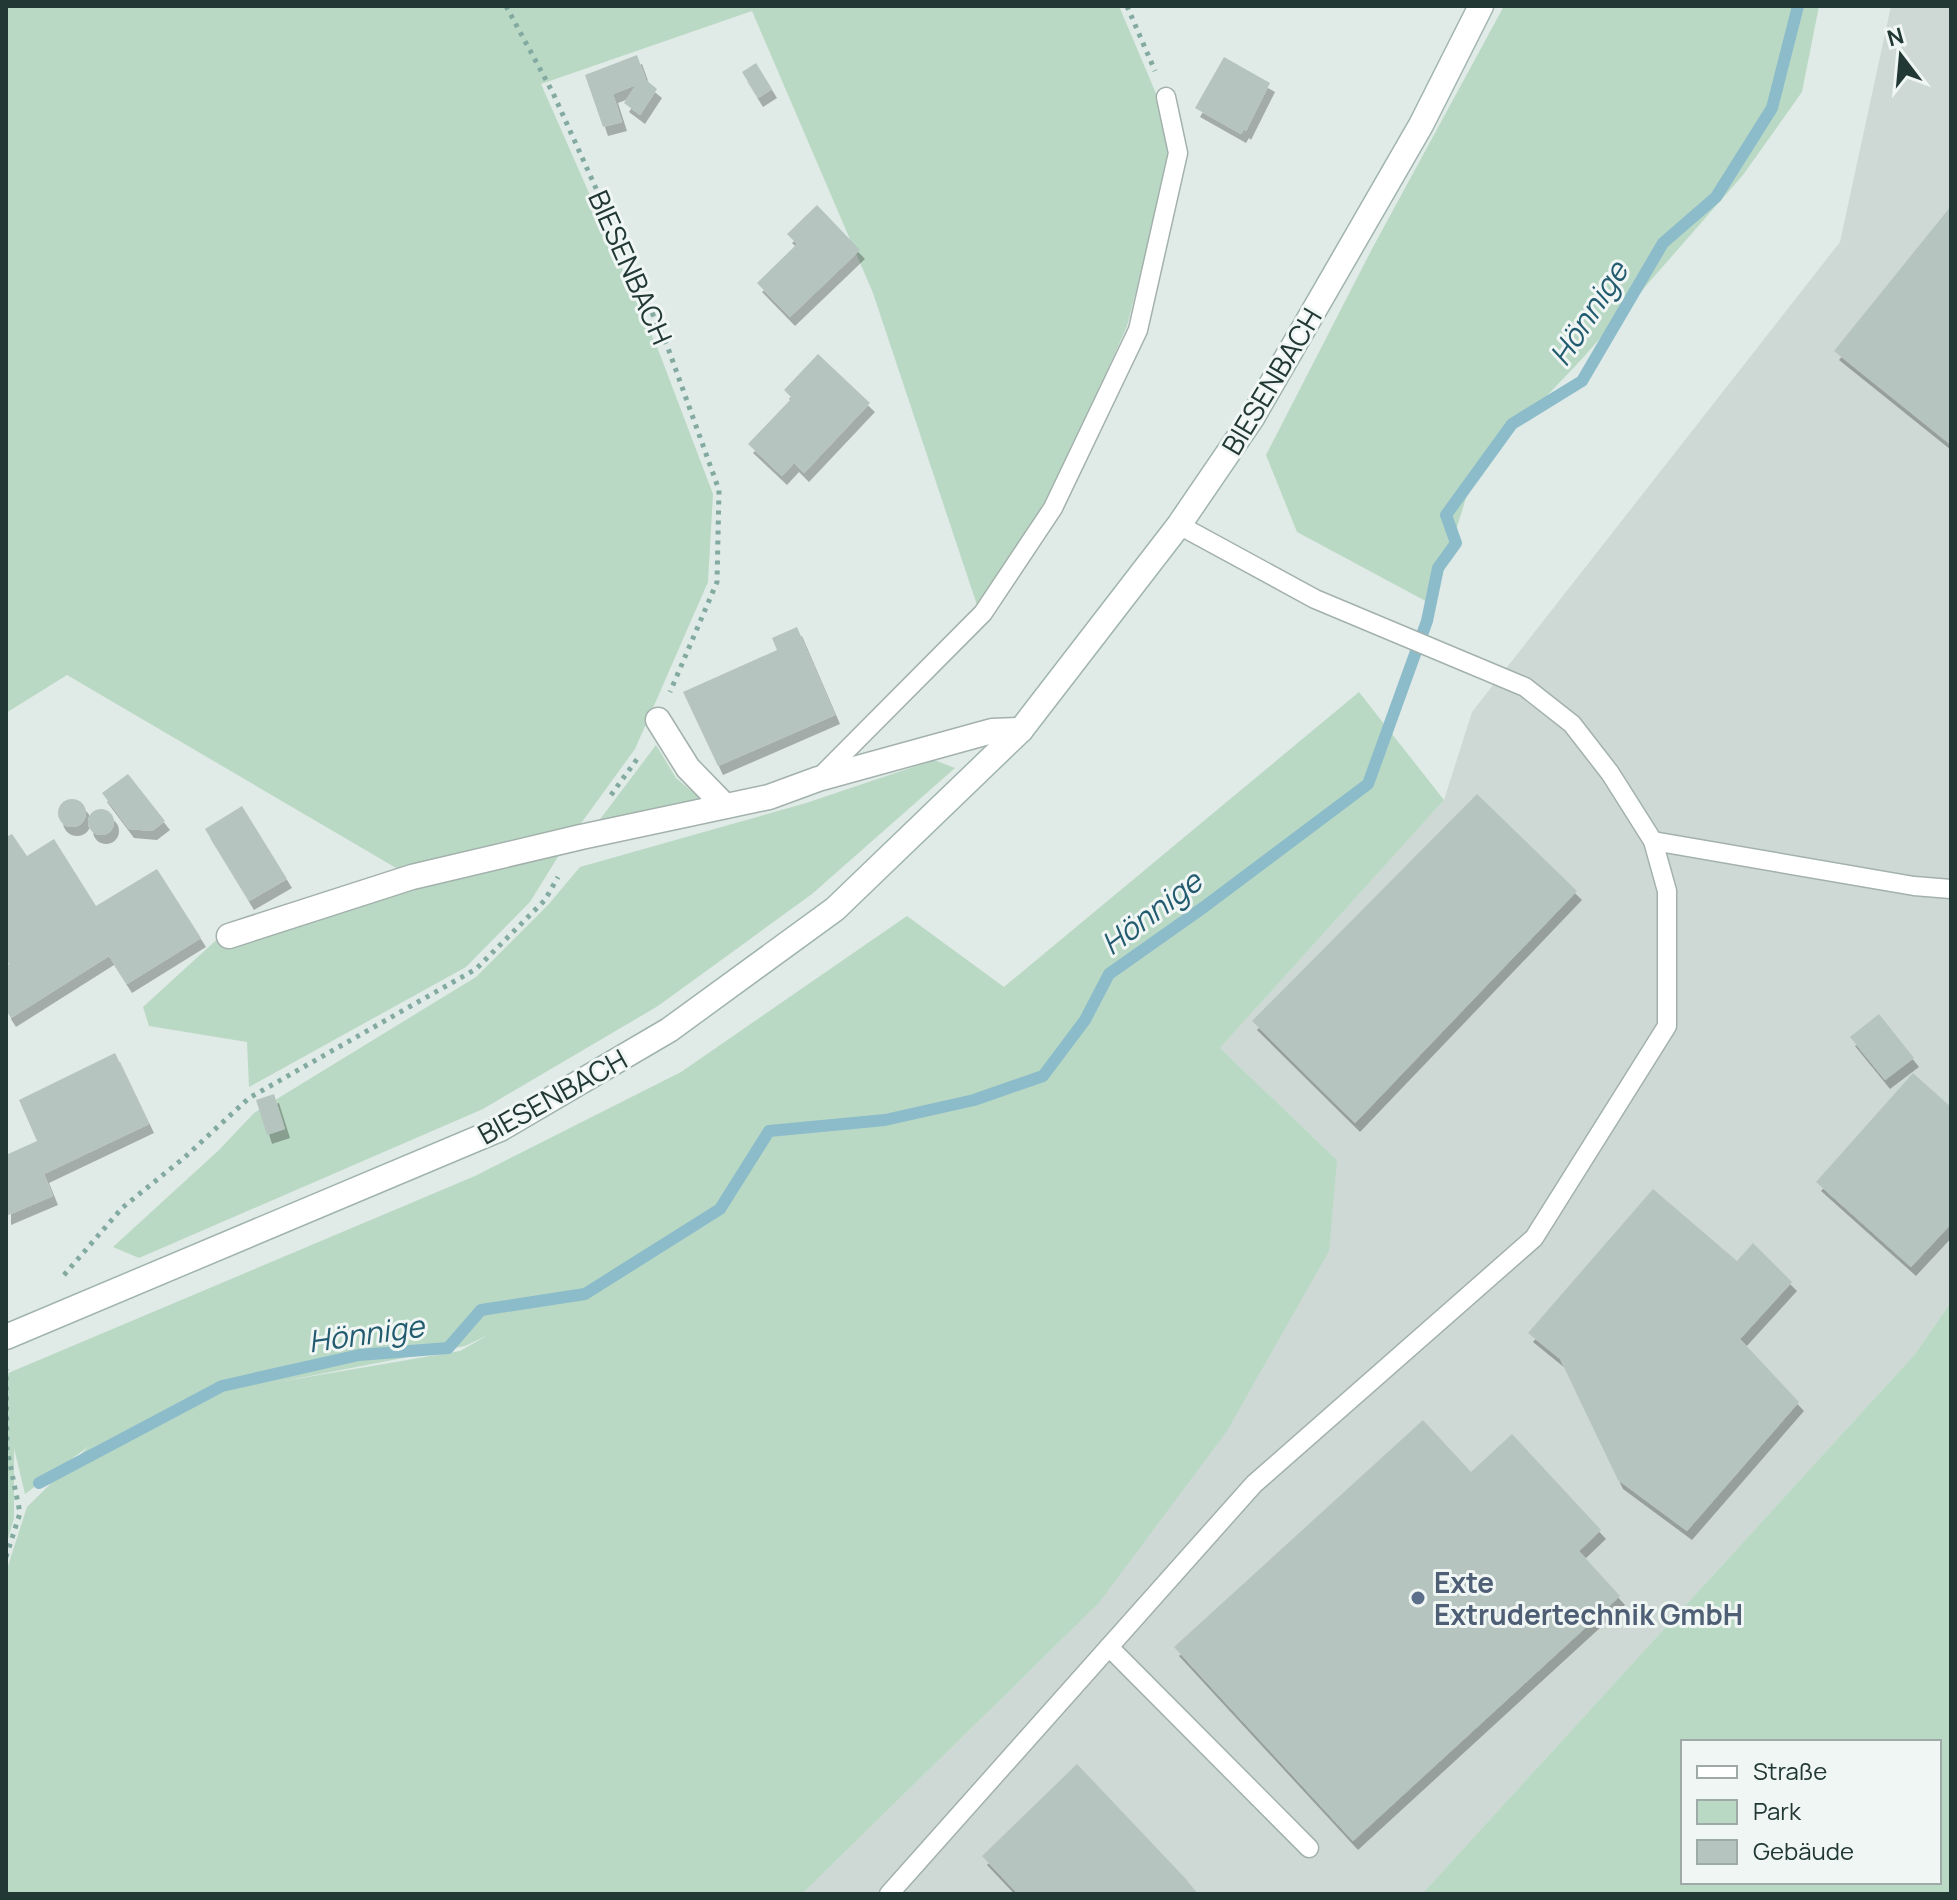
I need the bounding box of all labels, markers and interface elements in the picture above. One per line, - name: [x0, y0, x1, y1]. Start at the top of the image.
- north arrow: [1861, 16, 1941, 96]
- text: N: [1884, 20, 1907, 53]
- street label: BIESENBACH: [580, 184, 682, 350]
- water label: Hönnige: [1539, 252, 1638, 373]
- street label: BIESENBACH: [1212, 301, 1330, 461]
- water label: Hönnige: [1092, 860, 1211, 963]
- street label: BIESENBACH: [471, 1039, 633, 1153]
- water label: Hönnige: [306, 1304, 428, 1361]
- place label: Exte Extrudertechnik GmbH: [1434, 1563, 1743, 1633]
- marker: Exte Extrudertechnik GmbH: [1409, 1589, 1427, 1607]
- legend: [1681, 1740, 1941, 1884]
- text: Straße: [1753, 1754, 1827, 1787]
- text: Park: [1753, 1794, 1802, 1827]
- text: Gebäude: [1753, 1834, 1854, 1867]

